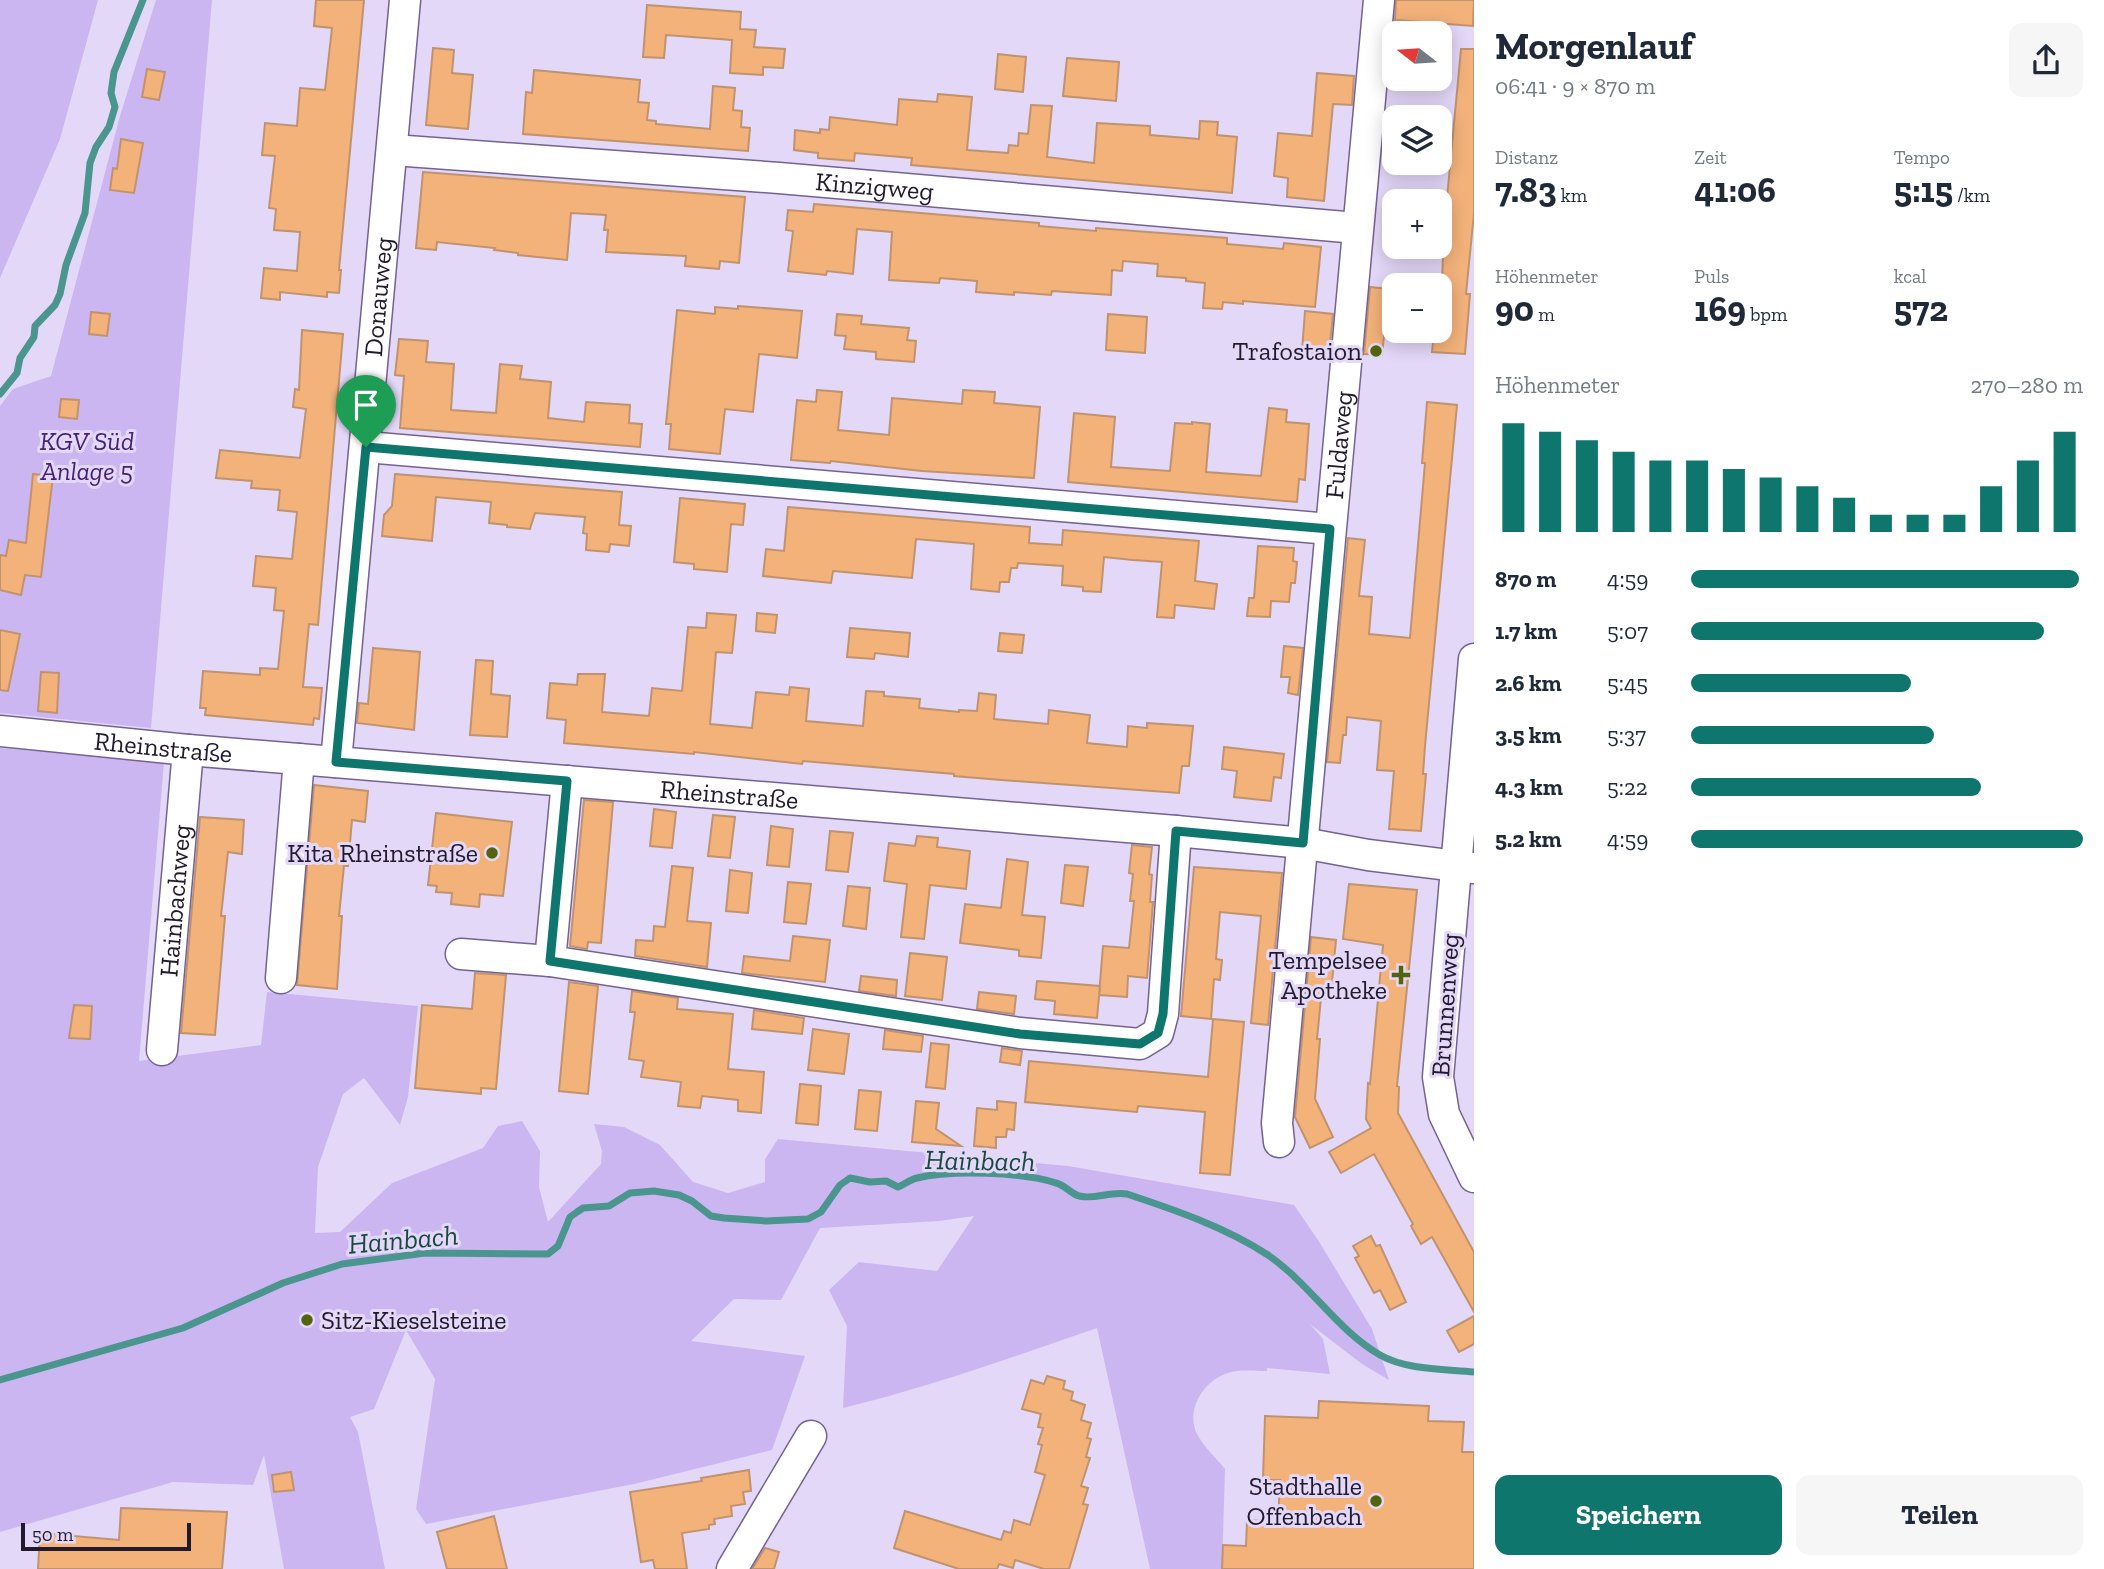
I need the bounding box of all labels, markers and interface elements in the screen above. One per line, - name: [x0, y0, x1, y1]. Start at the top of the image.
- north arrow: [1382, 21, 1452, 91]
- map controls: [1382, 21, 1452, 343]
- text: Morgenlauf: [1495, 23, 1693, 69]
- button: share: [2009, 23, 2083, 97]
- text: 06:41 · 9 × 870 m: [1495, 72, 1655, 100]
- button: layers: [1382, 105, 1452, 175]
- text: Distanz: [1495, 146, 1558, 169]
- text: Zeit: [1694, 146, 1727, 169]
- text: Tempo: [1894, 146, 1950, 169]
- street label: Kinzigweg: [814, 165, 935, 207]
- text: 7.83: [1495, 169, 1557, 211]
- text: 41:06: [1694, 169, 1776, 211]
- text: 5:15: [1894, 169, 1953, 211]
- text: km: [1557, 184, 1587, 207]
- text: /km: [1953, 184, 1990, 207]
- button: +: [1382, 189, 1452, 259]
- street label: Donauweg: [357, 236, 399, 358]
- text: Höhenmeter: [1495, 265, 1598, 288]
- text: Puls: [1694, 265, 1729, 288]
- text: kcal: [1894, 265, 1926, 288]
- button: −: [1382, 273, 1452, 343]
- text: 90: [1495, 288, 1534, 330]
- text: 169: [1694, 288, 1746, 330]
- text: 572: [1894, 288, 1948, 330]
- text: m: [1534, 303, 1555, 326]
- text: bpm: [1746, 303, 1787, 326]
- place label: Trafostaion: [1232, 335, 1362, 367]
- marker: Trafostaion: [1368, 343, 1384, 359]
- text: Höhenmeter: [1495, 371, 1620, 399]
- text: 270–280 m: [1971, 371, 2083, 399]
- pin: [336, 375, 396, 447]
- icon: arrive: [347, 386, 385, 424]
- street label: Fuldaweg: [1318, 389, 1359, 500]
- park label: KGV Süd Anlage 5: [40, 425, 134, 487]
- text: 870 m: [1495, 565, 1556, 593]
- text: 4:59: [1607, 565, 1649, 593]
- text: 1.7 km: [1495, 617, 1557, 645]
- text: 5:07: [1607, 617, 1648, 645]
- text: 2.6 km: [1495, 669, 1562, 697]
- text: 5:45: [1607, 669, 1648, 697]
- text: 3.5 km: [1495, 721, 1562, 749]
- text: 5:37: [1607, 721, 1646, 749]
- street label: Rheinstraße: [93, 725, 234, 770]
- street label: Rheinstraße: [659, 773, 800, 816]
- text: 4.3 km: [1495, 773, 1563, 801]
- text: 5:22: [1607, 773, 1648, 801]
- street label: Hainbachweg: [152, 823, 197, 978]
- text: 5.2 km: [1495, 825, 1562, 853]
- text: 4:59: [1607, 825, 1649, 853]
- place label: Kita Rheinstraße: [287, 837, 478, 869]
- marker: Kita Rheinstraße: [484, 845, 500, 861]
- street label: Brunnenweg: [1424, 932, 1466, 1078]
- place label: Tempelsee Apotheke: [1269, 944, 1387, 1006]
- marker: Tempelsee Apotheke: [1393, 967, 1409, 983]
- water label: Hainbach: [924, 1143, 1036, 1178]
- water label: Hainbach: [347, 1218, 460, 1261]
- place label: Sitz-Kieselsteine: [321, 1304, 506, 1336]
- marker: Sitz-Kieselsteine: [299, 1312, 315, 1328]
- place label: Stadthalle Offenbach: [1247, 1470, 1362, 1532]
- button: Speichern: [1495, 1475, 1782, 1555]
- button: Teilen: [1796, 1475, 2083, 1555]
- marker: Stadthalle Offenbach: [1368, 1493, 1384, 1509]
- scale bar: [21, 1520, 191, 1552]
- text: 50 m: [32, 1523, 73, 1546]

